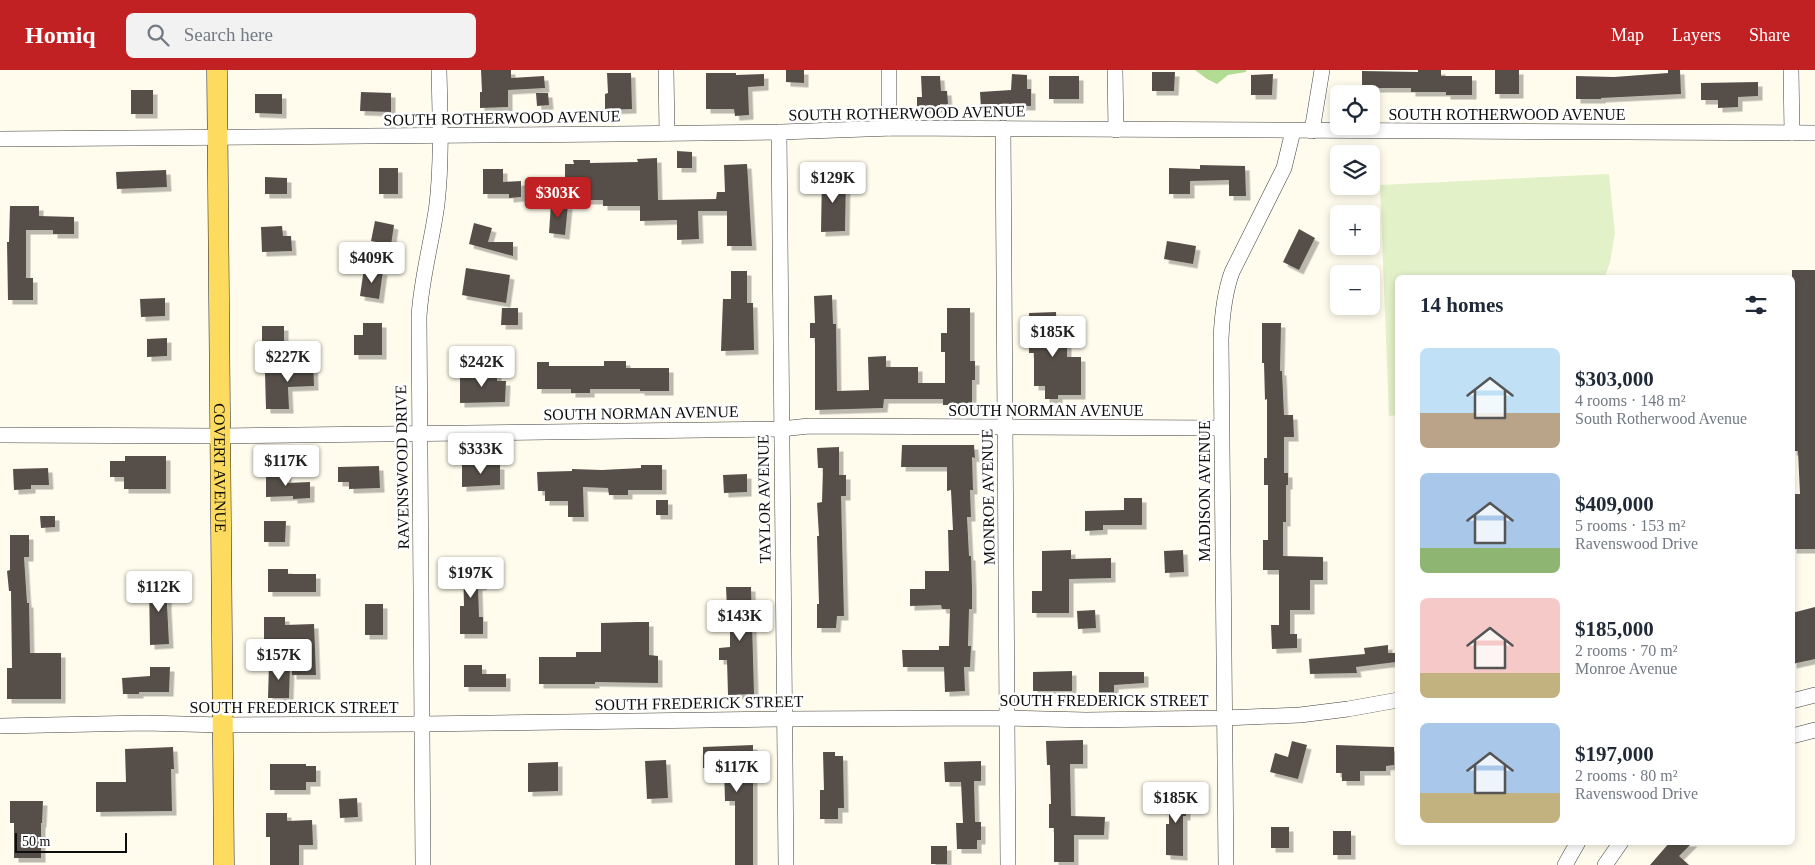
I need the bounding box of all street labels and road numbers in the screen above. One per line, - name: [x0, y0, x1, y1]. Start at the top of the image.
- street label: SOUTH ROTHERWOOD AVENUE: [788, 102, 1026, 124]
- street label: SOUTH ROTHERWOOD AVENUE: [1388, 106, 1626, 123]
- street label: SOUTH ROTHERWOOD AVENUE: [383, 107, 621, 129]
- street label: RAVENSWOOD DRIVE: [392, 385, 412, 549]
- street label: SOUTH NORMAN AVENUE: [948, 402, 1144, 419]
- street label: COVERT AVENUE: [211, 403, 230, 533]
- street label: SOUTH NORMAN AVENUE: [543, 403, 739, 423]
- street label: MADISON AVENUE: [1196, 420, 1213, 562]
- street label: MONROE AVENUE: [978, 429, 998, 565]
- street label: TAYLOR AVENUE: [754, 434, 774, 564]
- street label: SOUTH FREDERICK STREET: [1000, 692, 1209, 709]
- street label: SOUTH FREDERICK STREET: [594, 693, 804, 713]
- street label: SOUTH FREDERICK STREET: [190, 699, 399, 716]

